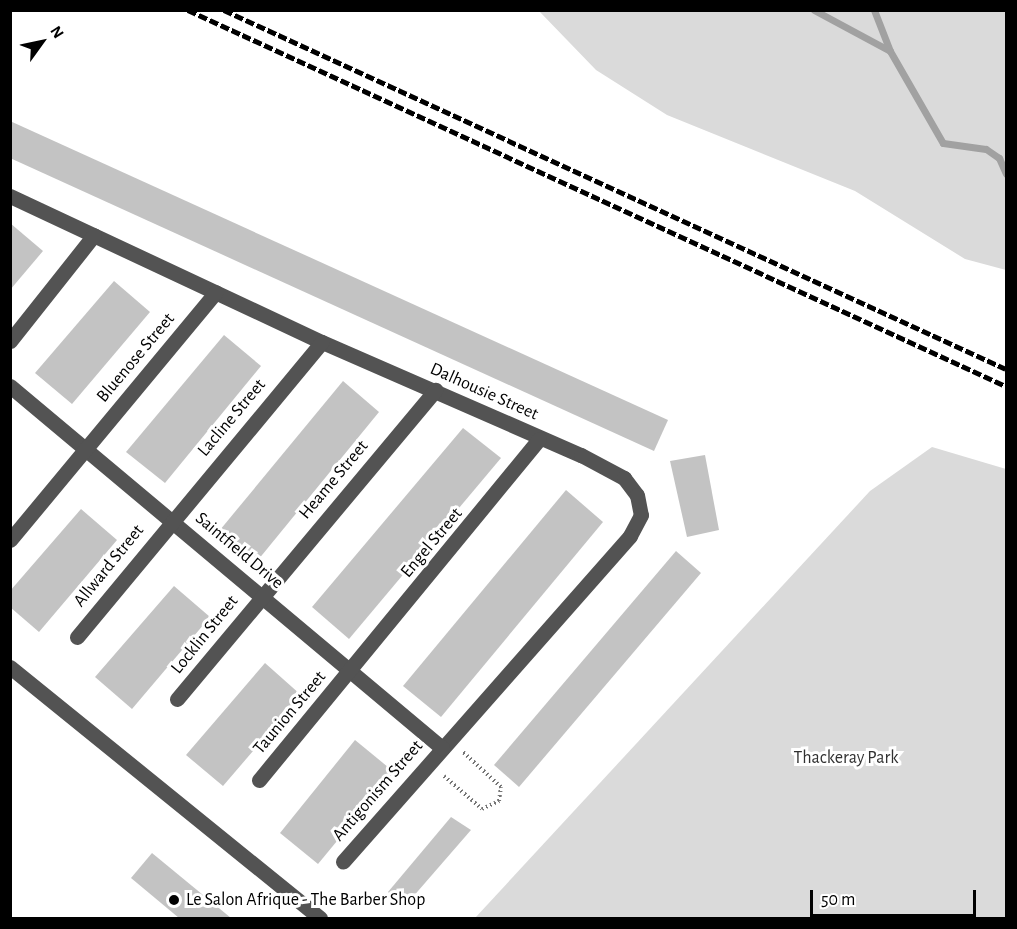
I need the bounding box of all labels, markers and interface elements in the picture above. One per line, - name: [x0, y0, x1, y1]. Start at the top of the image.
- north arrow: [12, 12, 72, 72]
- text: N: [47, 23, 67, 41]
- street label: Bluenose Street: [92, 309, 180, 407]
- street label: Dalhousie Street: [426, 358, 542, 426]
- street label: Lacline Street: [193, 375, 271, 461]
- street label: Heame Street: [295, 436, 373, 524]
- street label: Engel Street: [397, 504, 467, 582]
- street label: Saintfield Drive: [191, 508, 287, 594]
- street label: Allward Street: [69, 520, 149, 612]
- street label: Locklin Street: [167, 591, 243, 679]
- street label: Taunion Street: [249, 667, 331, 759]
- street label: Antigonism Street: [328, 736, 428, 846]
- park label: Thackeray Park: [794, 747, 898, 769]
- scale bar: [813, 878, 980, 916]
- place label: Le Salon Afrique - The Barber Shop: [186, 889, 425, 911]
- text: 50 m: [821, 891, 855, 909]
- marker: Le Salon Afrique - The Barber Shop: [167, 893, 181, 907]

